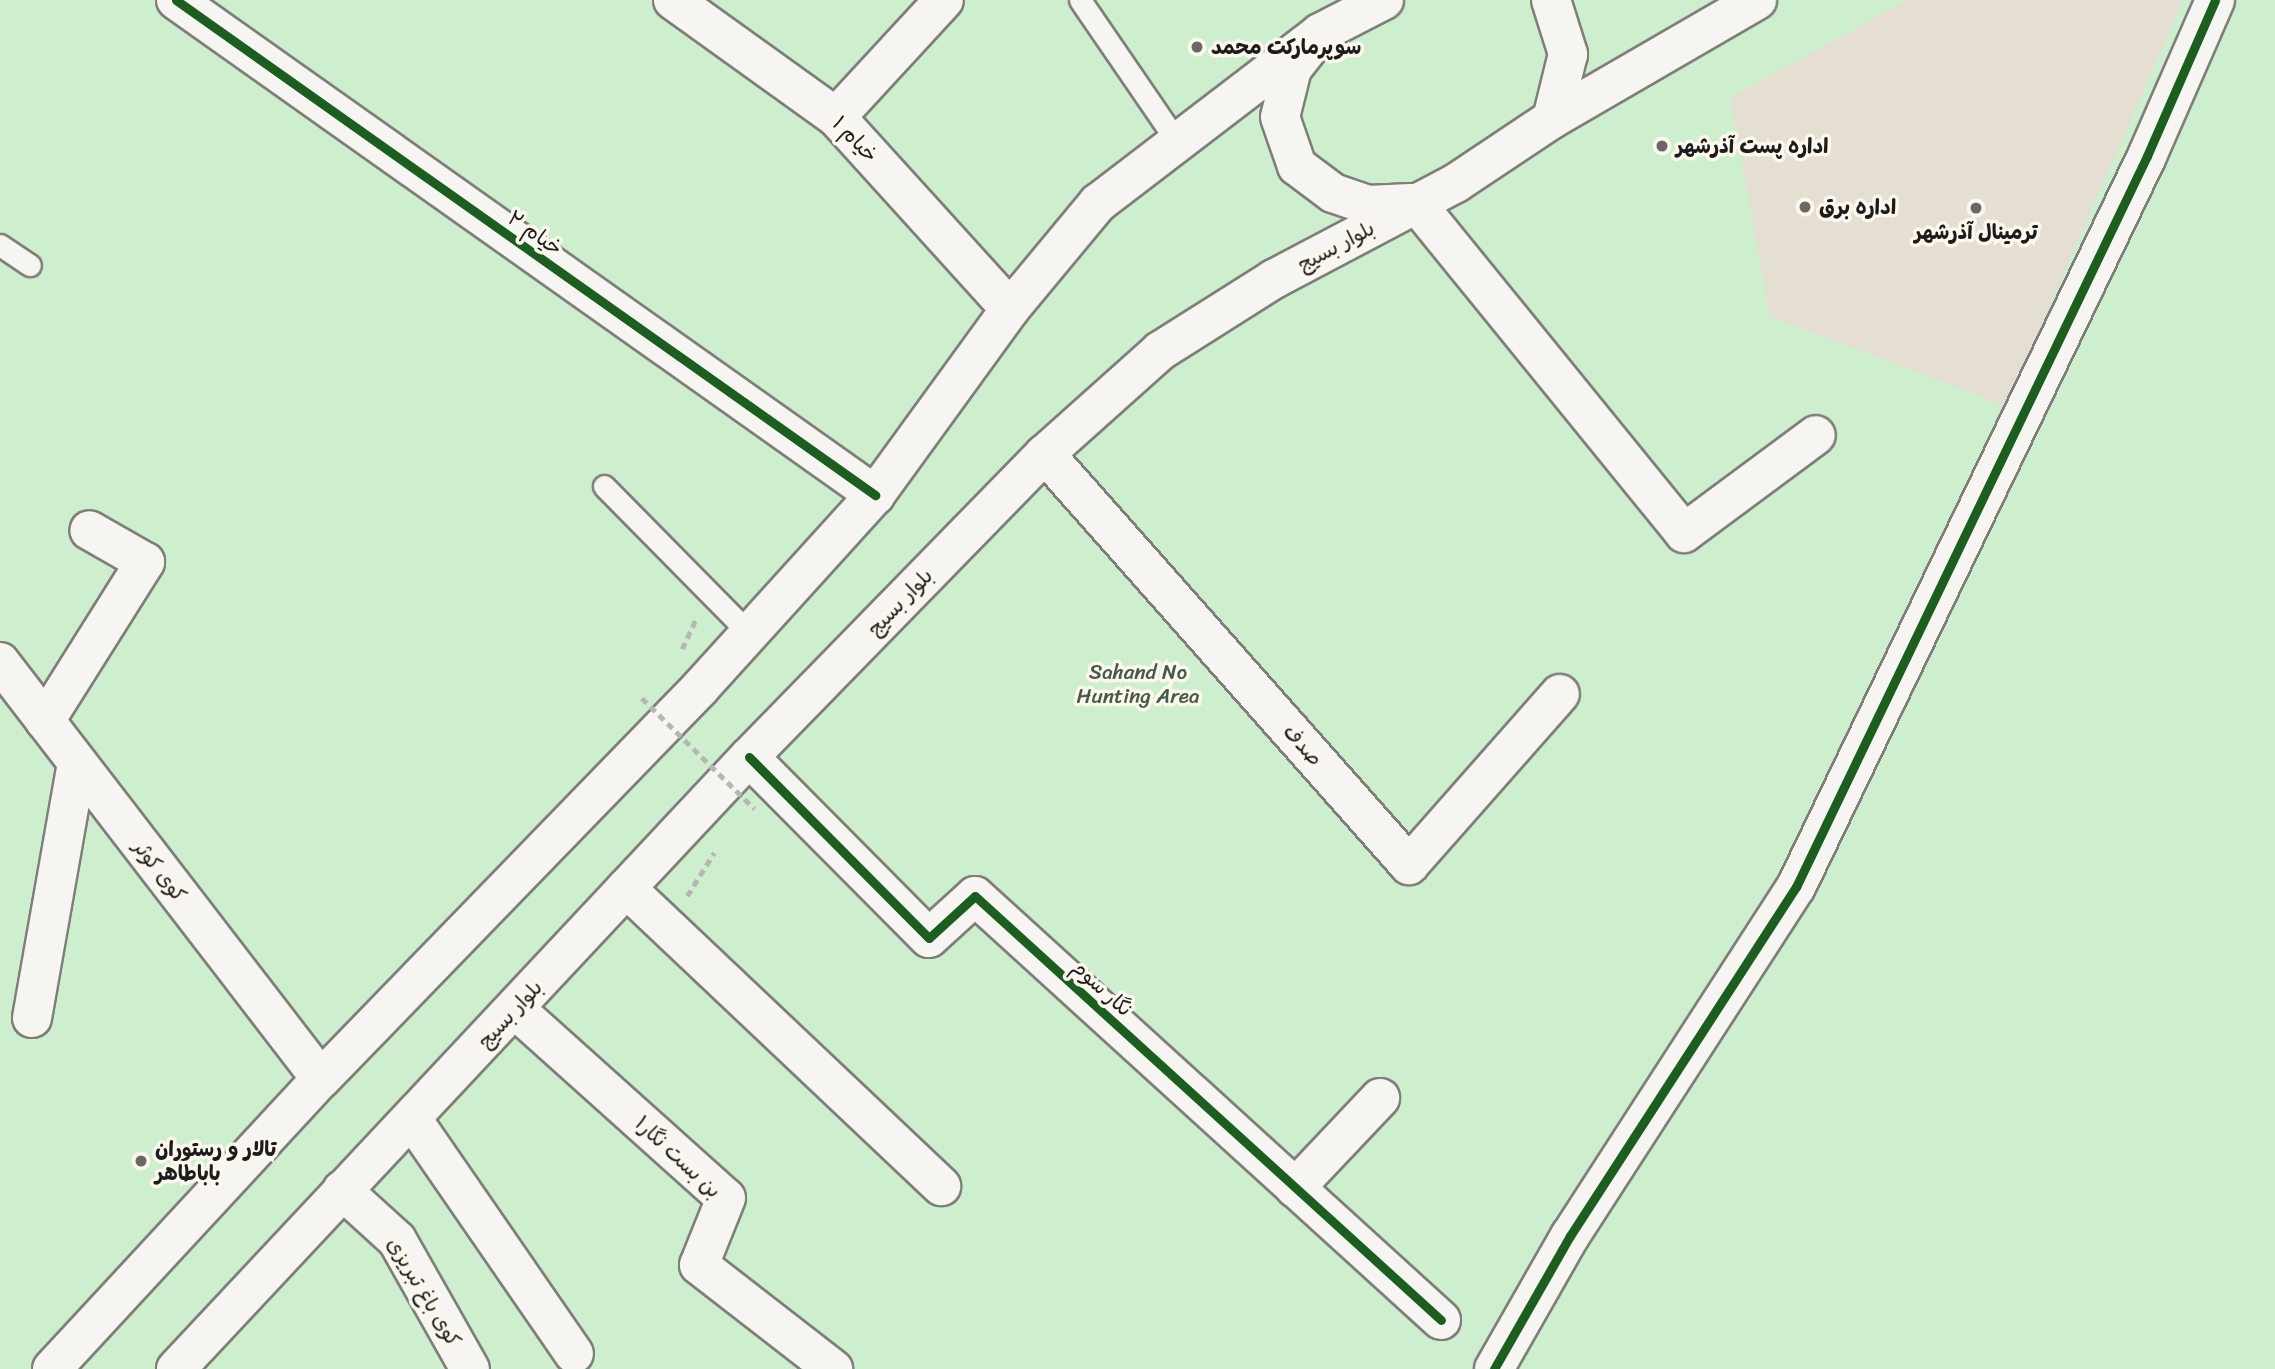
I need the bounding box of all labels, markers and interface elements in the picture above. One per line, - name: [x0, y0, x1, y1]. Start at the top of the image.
- place label: سوپرمارکت محمد: [1211, 34, 1361, 60]
- marker: سوپرمارکت محمد: [1189, 39, 1205, 55]
- street label: خیام ۱: [827, 111, 883, 167]
- place label: اداره پست آذرشهر: [1676, 133, 1829, 159]
- marker: اداره پست آذرشهر: [1654, 138, 1670, 154]
- place label: اداره برق: [1819, 194, 1896, 220]
- marker: اداره برق: [1797, 199, 1813, 215]
- marker: ترمینال آذرشهر: [1968, 200, 1984, 216]
- street label: خیام ۲: [503, 205, 567, 261]
- street label: بلوار بسیج: [1293, 215, 1379, 277]
- place label: ترمینال آذرشهر: [1915, 219, 2037, 245]
- street label: بلوار بسیج: [862, 563, 938, 641]
- park label: Sahand No Hunting Area: [1076, 659, 1200, 709]
- street label: صدف: [1278, 719, 1328, 771]
- street label: کوی کوثر: [128, 835, 192, 907]
- street label: نگار سوم: [1067, 954, 1137, 1022]
- street label: بلوار بسیج: [472, 975, 548, 1053]
- street label: بن بست نگار۱: [630, 1111, 726, 1203]
- place label: تالار و رستوران باباطاهر: [155, 1136, 276, 1186]
- marker: تالار و رستوران باباطاهر: [133, 1153, 149, 1169]
- street label: کوی باغ تبریزی: [382, 1233, 466, 1351]

